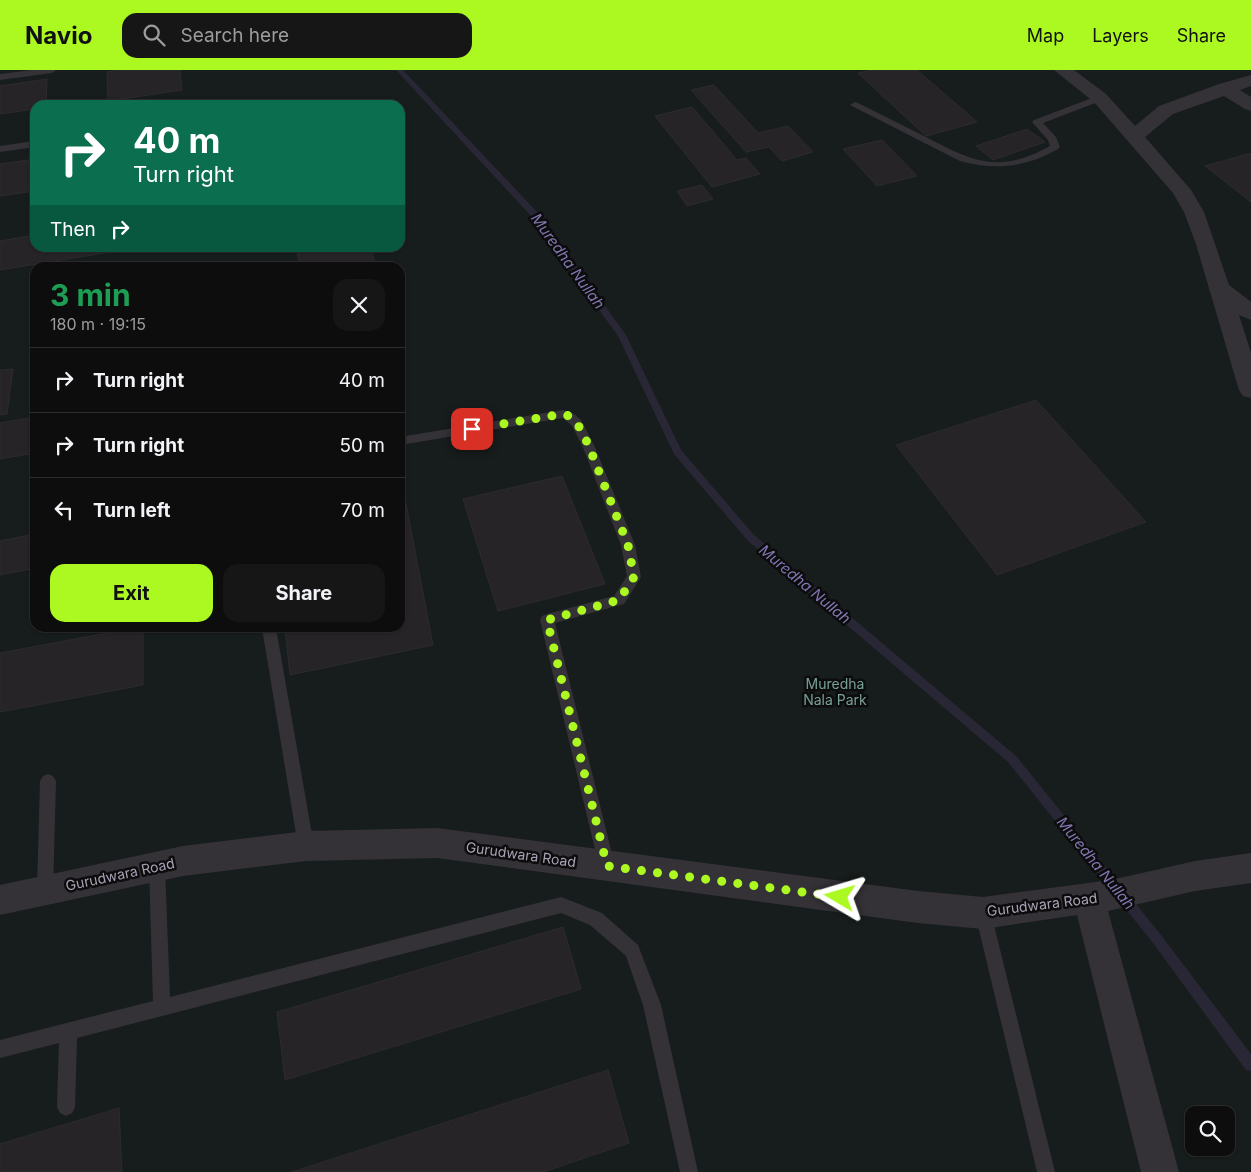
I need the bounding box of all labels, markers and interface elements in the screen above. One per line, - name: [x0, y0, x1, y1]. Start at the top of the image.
- search box: [122, 13, 472, 58]
- text: Navio: [25, 21, 92, 50]
- icon: search: [140, 21, 168, 49]
- text: Search here: [180, 24, 289, 47]
- text: Map: [1027, 25, 1064, 46]
- text: Layers: [1092, 25, 1149, 46]
- text: Share: [1177, 25, 1226, 46]
- text: 40 m: [133, 119, 221, 161]
- icon: right: [50, 120, 115, 185]
- text: Turn right: [133, 161, 234, 187]
- water label: Muredha Nullah: [527, 210, 609, 313]
- icon: right: [106, 215, 134, 243]
- text: Then: [50, 218, 96, 241]
- text: 3 min: [50, 277, 131, 313]
- button: close: [333, 279, 385, 331]
- text: 180 m · 19:15: [50, 314, 146, 334]
- icon: right: [50, 366, 78, 394]
- text: Turn right: [93, 369, 184, 392]
- text: 40 m: [339, 369, 385, 392]
- pin: [451, 408, 493, 450]
- icon: arrive: [458, 415, 486, 443]
- icon: right: [50, 431, 78, 459]
- text: Turn right: [93, 434, 184, 457]
- text: 50 m: [339, 434, 385, 457]
- icon: left: [50, 496, 78, 524]
- text: Turn left: [93, 499, 171, 522]
- text: 70 m: [341, 499, 385, 522]
- water label: Muredha Nullah: [755, 540, 855, 628]
- button: Exit: [50, 564, 213, 622]
- button: Share: [223, 564, 385, 622]
- park label: Muredha Nala Park: [803, 675, 867, 708]
- water label: Muredha Nullah: [1053, 813, 1139, 913]
- street label: Gurudwara Road: [465, 838, 577, 870]
- street label: Gurudwara Road: [64, 854, 176, 894]
- position arrow: [813, 870, 865, 922]
- street label: Gurudwara Road: [986, 889, 1098, 919]
- map controls: [1185, 1106, 1235, 1156]
- button: search: [1185, 1106, 1235, 1156]

